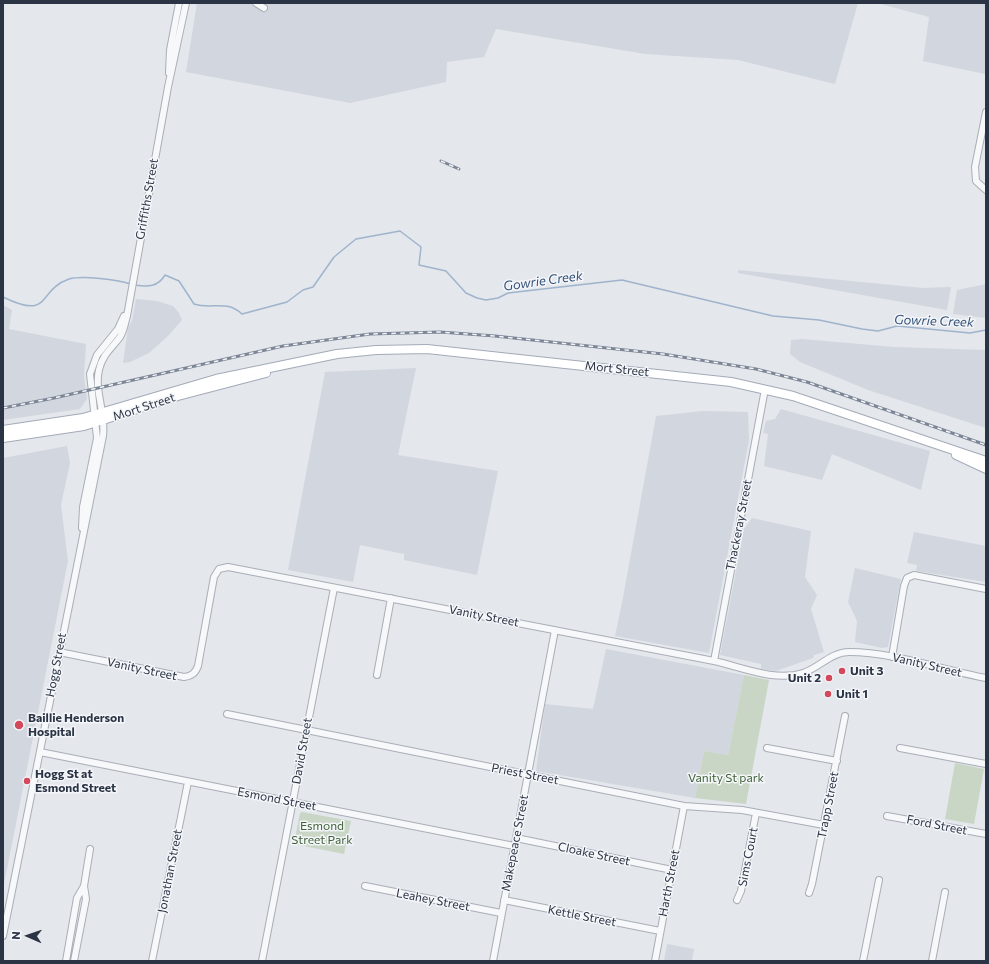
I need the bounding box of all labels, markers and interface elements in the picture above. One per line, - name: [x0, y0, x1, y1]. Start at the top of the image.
- street label: Griffiths Street: [133, 157, 161, 241]
- water label: Gowrie Creek: [502, 268, 584, 294]
- water label: Gowrie Creek: [894, 312, 974, 330]
- street label: Mort Street: [584, 358, 650, 380]
- street label: Mort Street: [111, 390, 177, 424]
- street label: Thackeray Street: [723, 478, 755, 572]
- street label: Vanity Street: [448, 602, 520, 630]
- street label: Hogg Street: [43, 632, 69, 698]
- street label: Vanity Street: [891, 650, 963, 680]
- street label: Vanity Street: [106, 655, 178, 683]
- place label: Unit 3: [850, 664, 883, 678]
- marker: Unit 3: [837, 666, 847, 676]
- place label: Unit 2: [788, 671, 821, 685]
- marker: Unit 2: [824, 673, 834, 683]
- place label: Unit 1: [836, 687, 868, 701]
- marker: Unit 1: [823, 689, 833, 699]
- place label: Baillie Henderson Hospital: [28, 711, 124, 739]
- street label: David Street: [289, 717, 315, 785]
- marker: Baillie Henderson Hospital: [13, 719, 25, 731]
- street label: Priest Street: [490, 760, 560, 788]
- place label: Hogg St at Esmond Street: [35, 767, 116, 795]
- street label: Trapp Street: [814, 770, 842, 840]
- park label: Vanity St park: [688, 771, 764, 785]
- marker: Hogg St at Esmond Street: [22, 776, 32, 786]
- street label: Esmond Street: [236, 784, 318, 814]
- street label: Makepeace Street: [499, 793, 531, 893]
- street label: Ford Street: [905, 812, 969, 838]
- park label: Esmond Street Park: [291, 819, 353, 847]
- street label: Sims Court: [735, 826, 761, 888]
- street label: Jonathan Street: [155, 828, 185, 914]
- street label: Cloake Street: [557, 839, 631, 869]
- street label: Harth Street: [655, 848, 683, 918]
- street label: Leahey Street: [395, 886, 471, 914]
- street label: Kettle Street: [547, 902, 617, 930]
- north arrow: [8, 916, 48, 956]
- text: N: [9, 931, 22, 940]

